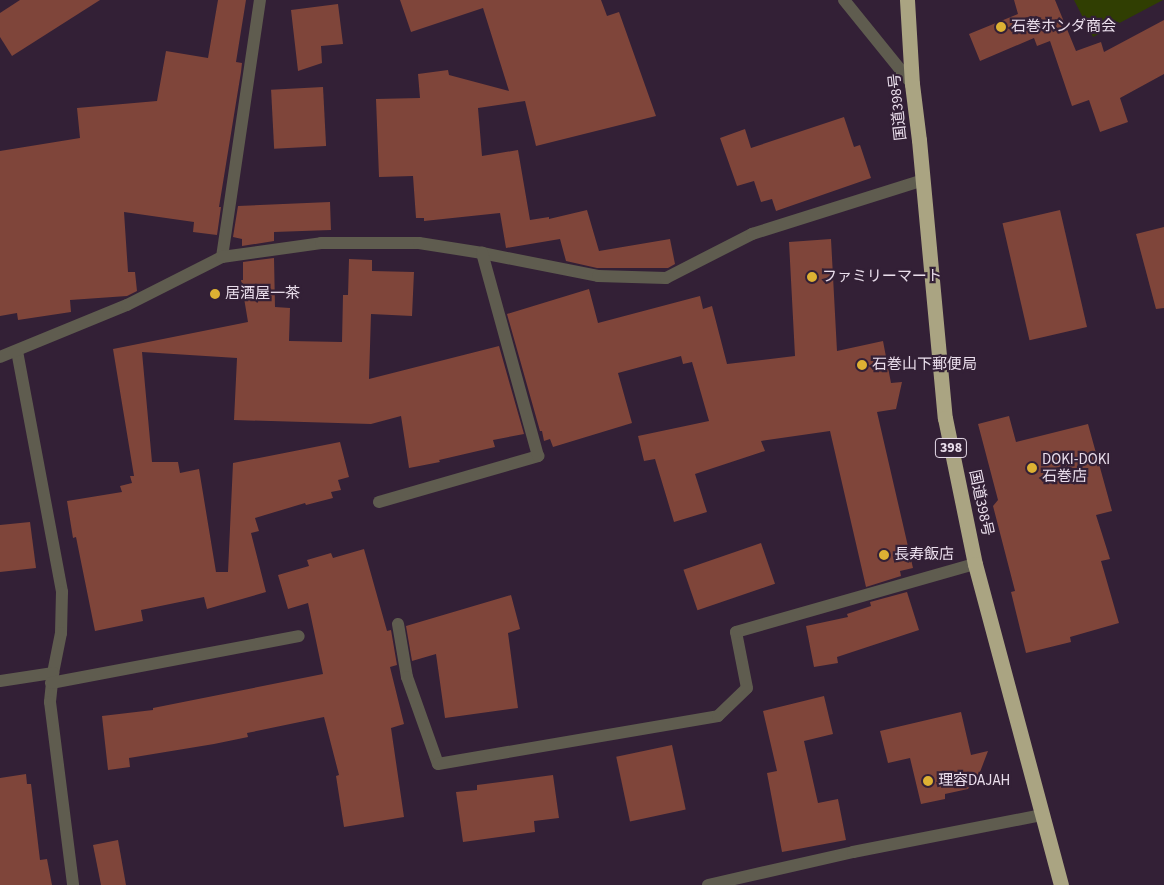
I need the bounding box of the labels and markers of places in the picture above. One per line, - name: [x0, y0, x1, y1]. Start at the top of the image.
- place label: 石巻ホンダ商会: [1011, 18, 1116, 36]
- marker: 石巻ホンダ商会: [995, 21, 1007, 33]
- place label: ファミリーマート: [822, 268, 942, 286]
- marker: ファミリーマート: [806, 271, 818, 283]
- place label: 居酒屋一茶: [225, 285, 300, 303]
- marker: 居酒屋一茶: [209, 288, 221, 300]
- place label: 石巻山下郵便局: [872, 356, 977, 374]
- marker: 石巻山下郵便局: [856, 359, 868, 371]
- place label: DOKI-DOKI 石巻店: [1042, 450, 1110, 485]
- marker: DOKI-DOKI 石巻店: [1026, 462, 1038, 474]
- place label: 長寿飯店: [894, 546, 954, 564]
- marker: 長寿飯店: [878, 549, 890, 561]
- place label: 理容DAJAH: [938, 772, 1010, 790]
- marker: 理容DAJAH: [922, 775, 934, 787]

